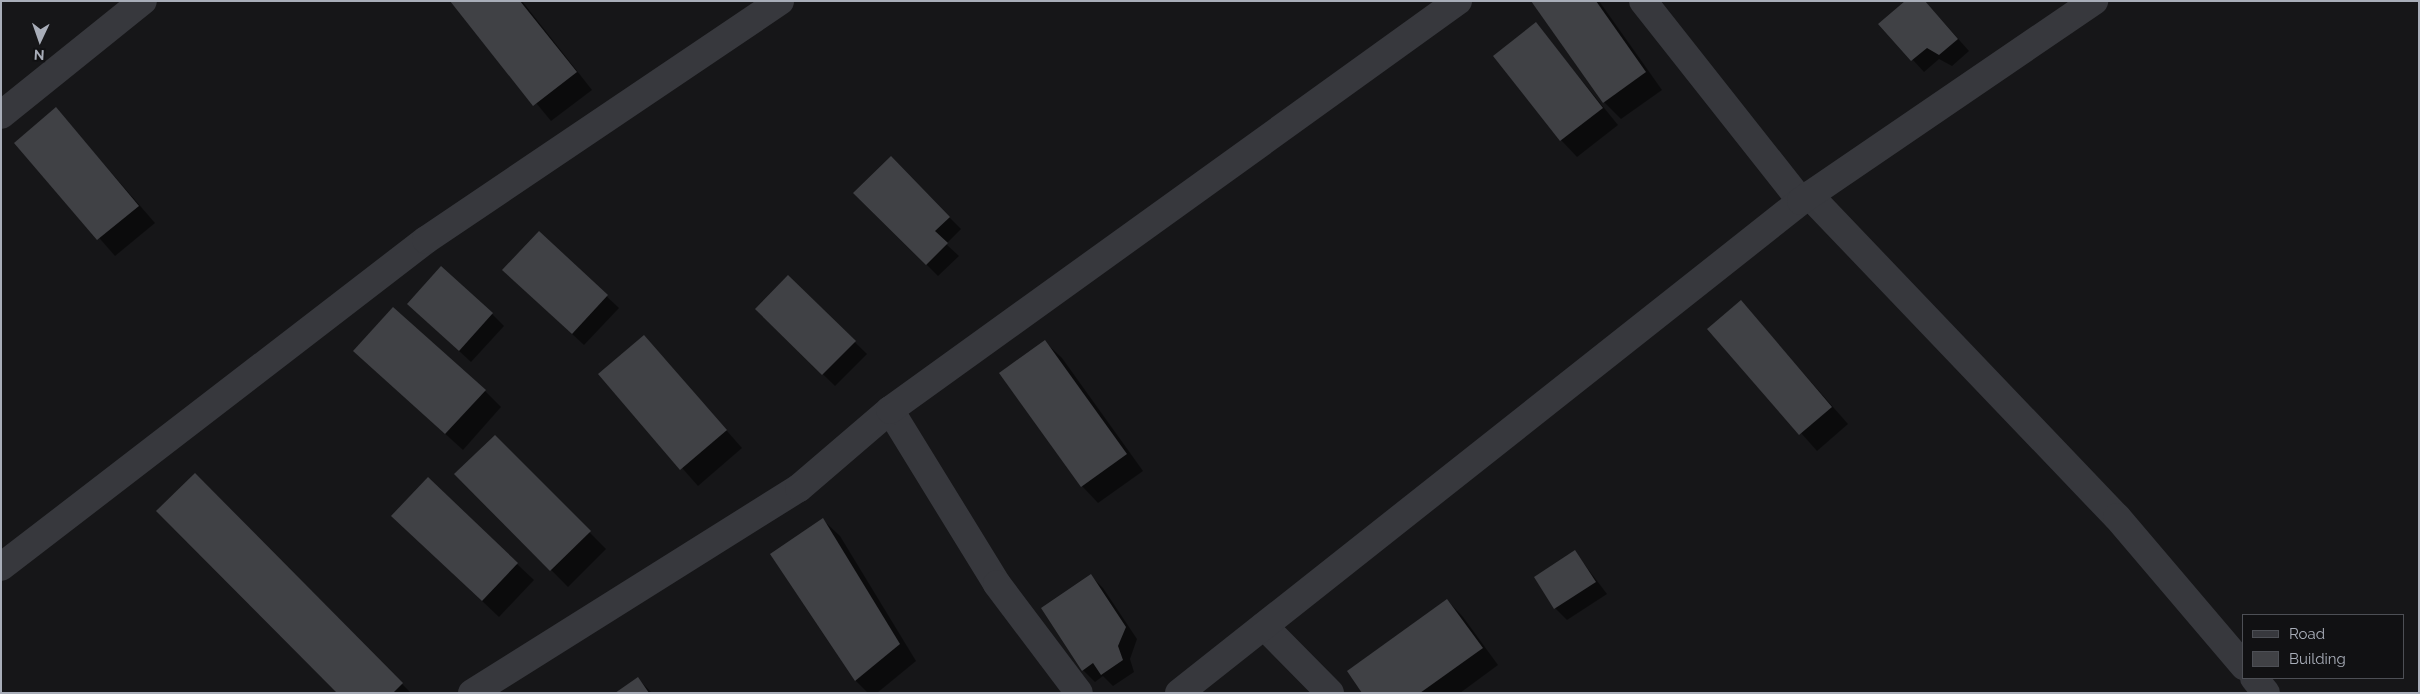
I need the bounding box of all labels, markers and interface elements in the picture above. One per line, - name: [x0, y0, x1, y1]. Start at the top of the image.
- north arrow: [15, 15, 65, 65]
- text: N: [33, 47, 45, 63]
- legend: [2242, 614, 2405, 679]
- text: Road: [2289, 625, 2325, 643]
- text: Building: [2289, 650, 2346, 668]

